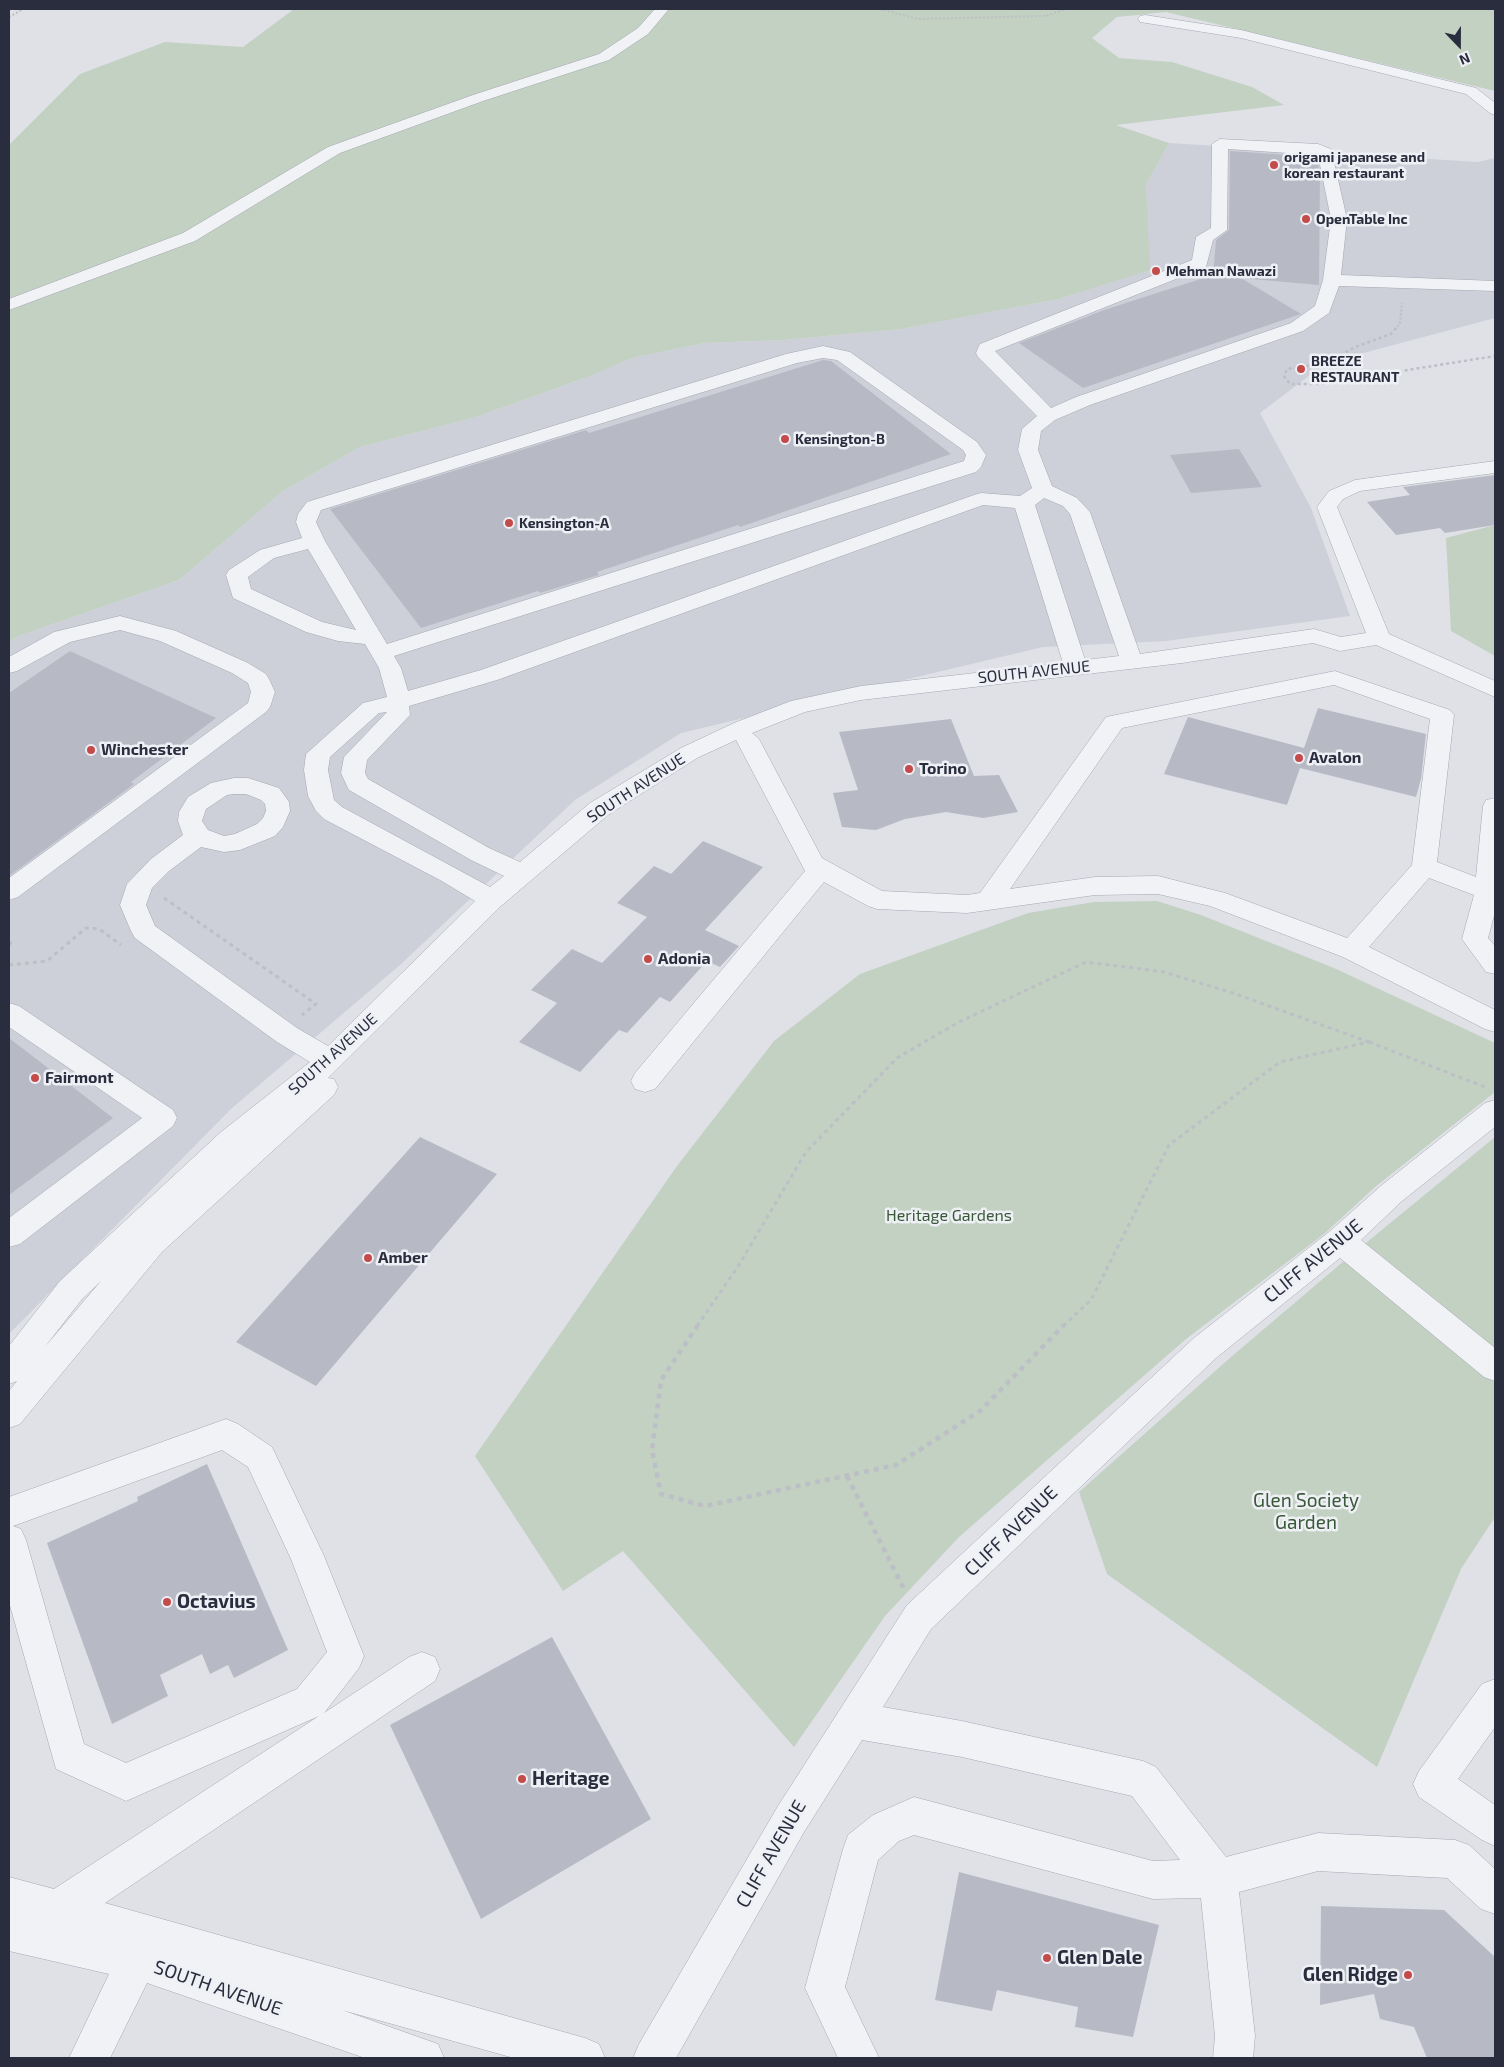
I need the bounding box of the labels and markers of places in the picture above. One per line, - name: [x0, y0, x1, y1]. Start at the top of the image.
- place label: origami japanese and korean restaurant: [1284, 149, 1425, 182]
- marker: origami japanese and korean restaurant: [1268, 159, 1280, 171]
- place label: OpenTable Inc: [1316, 211, 1408, 227]
- marker: OpenTable Inc: [1300, 213, 1312, 225]
- place label: Mehman Nawazi: [1166, 263, 1276, 279]
- marker: Mehman Nawazi: [1150, 265, 1162, 277]
- place label: BREEZE RESTAURANT: [1311, 353, 1399, 386]
- marker: BREEZE RESTAURANT: [1295, 363, 1307, 375]
- place label: Kensington-B: [795, 431, 885, 447]
- marker: Kensington-B: [779, 433, 791, 445]
- place label: Kensington-A: [519, 515, 609, 531]
- marker: Kensington-A: [503, 517, 515, 529]
- place label: Winchester: [101, 740, 188, 760]
- marker: Winchester: [85, 744, 97, 756]
- place label: Avalon: [1309, 748, 1361, 768]
- marker: Avalon: [1293, 752, 1305, 764]
- place label: Torino: [919, 759, 967, 779]
- marker: Torino: [903, 763, 915, 775]
- place label: Adonia: [658, 949, 711, 969]
- marker: Adonia: [642, 953, 654, 965]
- place label: Fairmont: [45, 1068, 114, 1088]
- marker: Fairmont: [29, 1072, 41, 1084]
- place label: Amber: [378, 1248, 428, 1268]
- marker: Amber: [362, 1252, 374, 1264]
- place label: Octavius: [177, 1591, 256, 1613]
- marker: Octavius: [161, 1596, 173, 1608]
- place label: Heritage: [532, 1768, 609, 1790]
- marker: Heritage: [516, 1773, 528, 1785]
- place label: Glen Dale: [1057, 1947, 1143, 1969]
- marker: Glen Dale: [1041, 1952, 1053, 1964]
- place label: Glen Ridge: [1303, 1964, 1398, 1986]
- marker: Glen Ridge: [1402, 1969, 1414, 1981]

